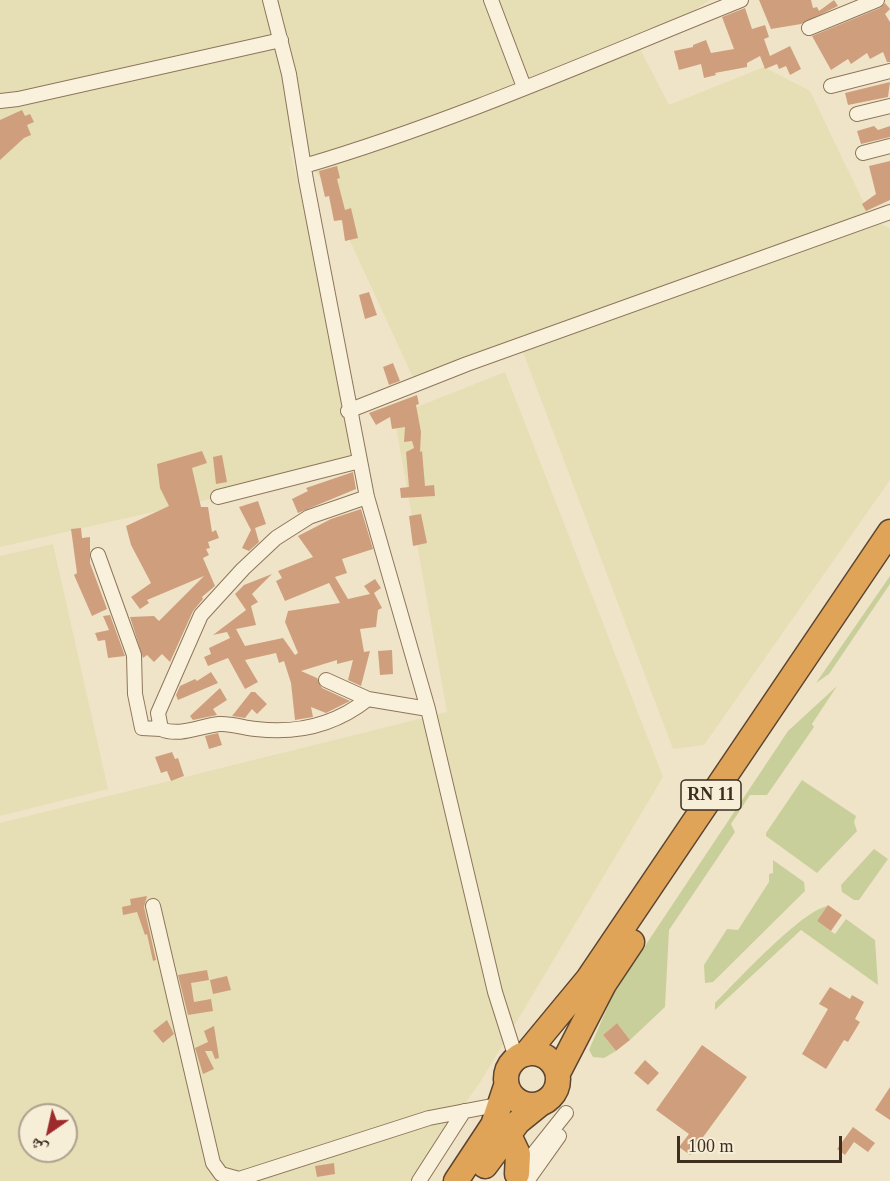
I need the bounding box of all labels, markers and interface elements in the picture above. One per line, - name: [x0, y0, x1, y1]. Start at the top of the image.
- road number: RN 11: [681, 780, 741, 810]
- north arrow: [18, 1103, 78, 1163]
- scale bar: [680, 1124, 845, 1162]
- text: ش: [27, 1135, 51, 1158]
- text: 100 m: [688, 1136, 734, 1156]

